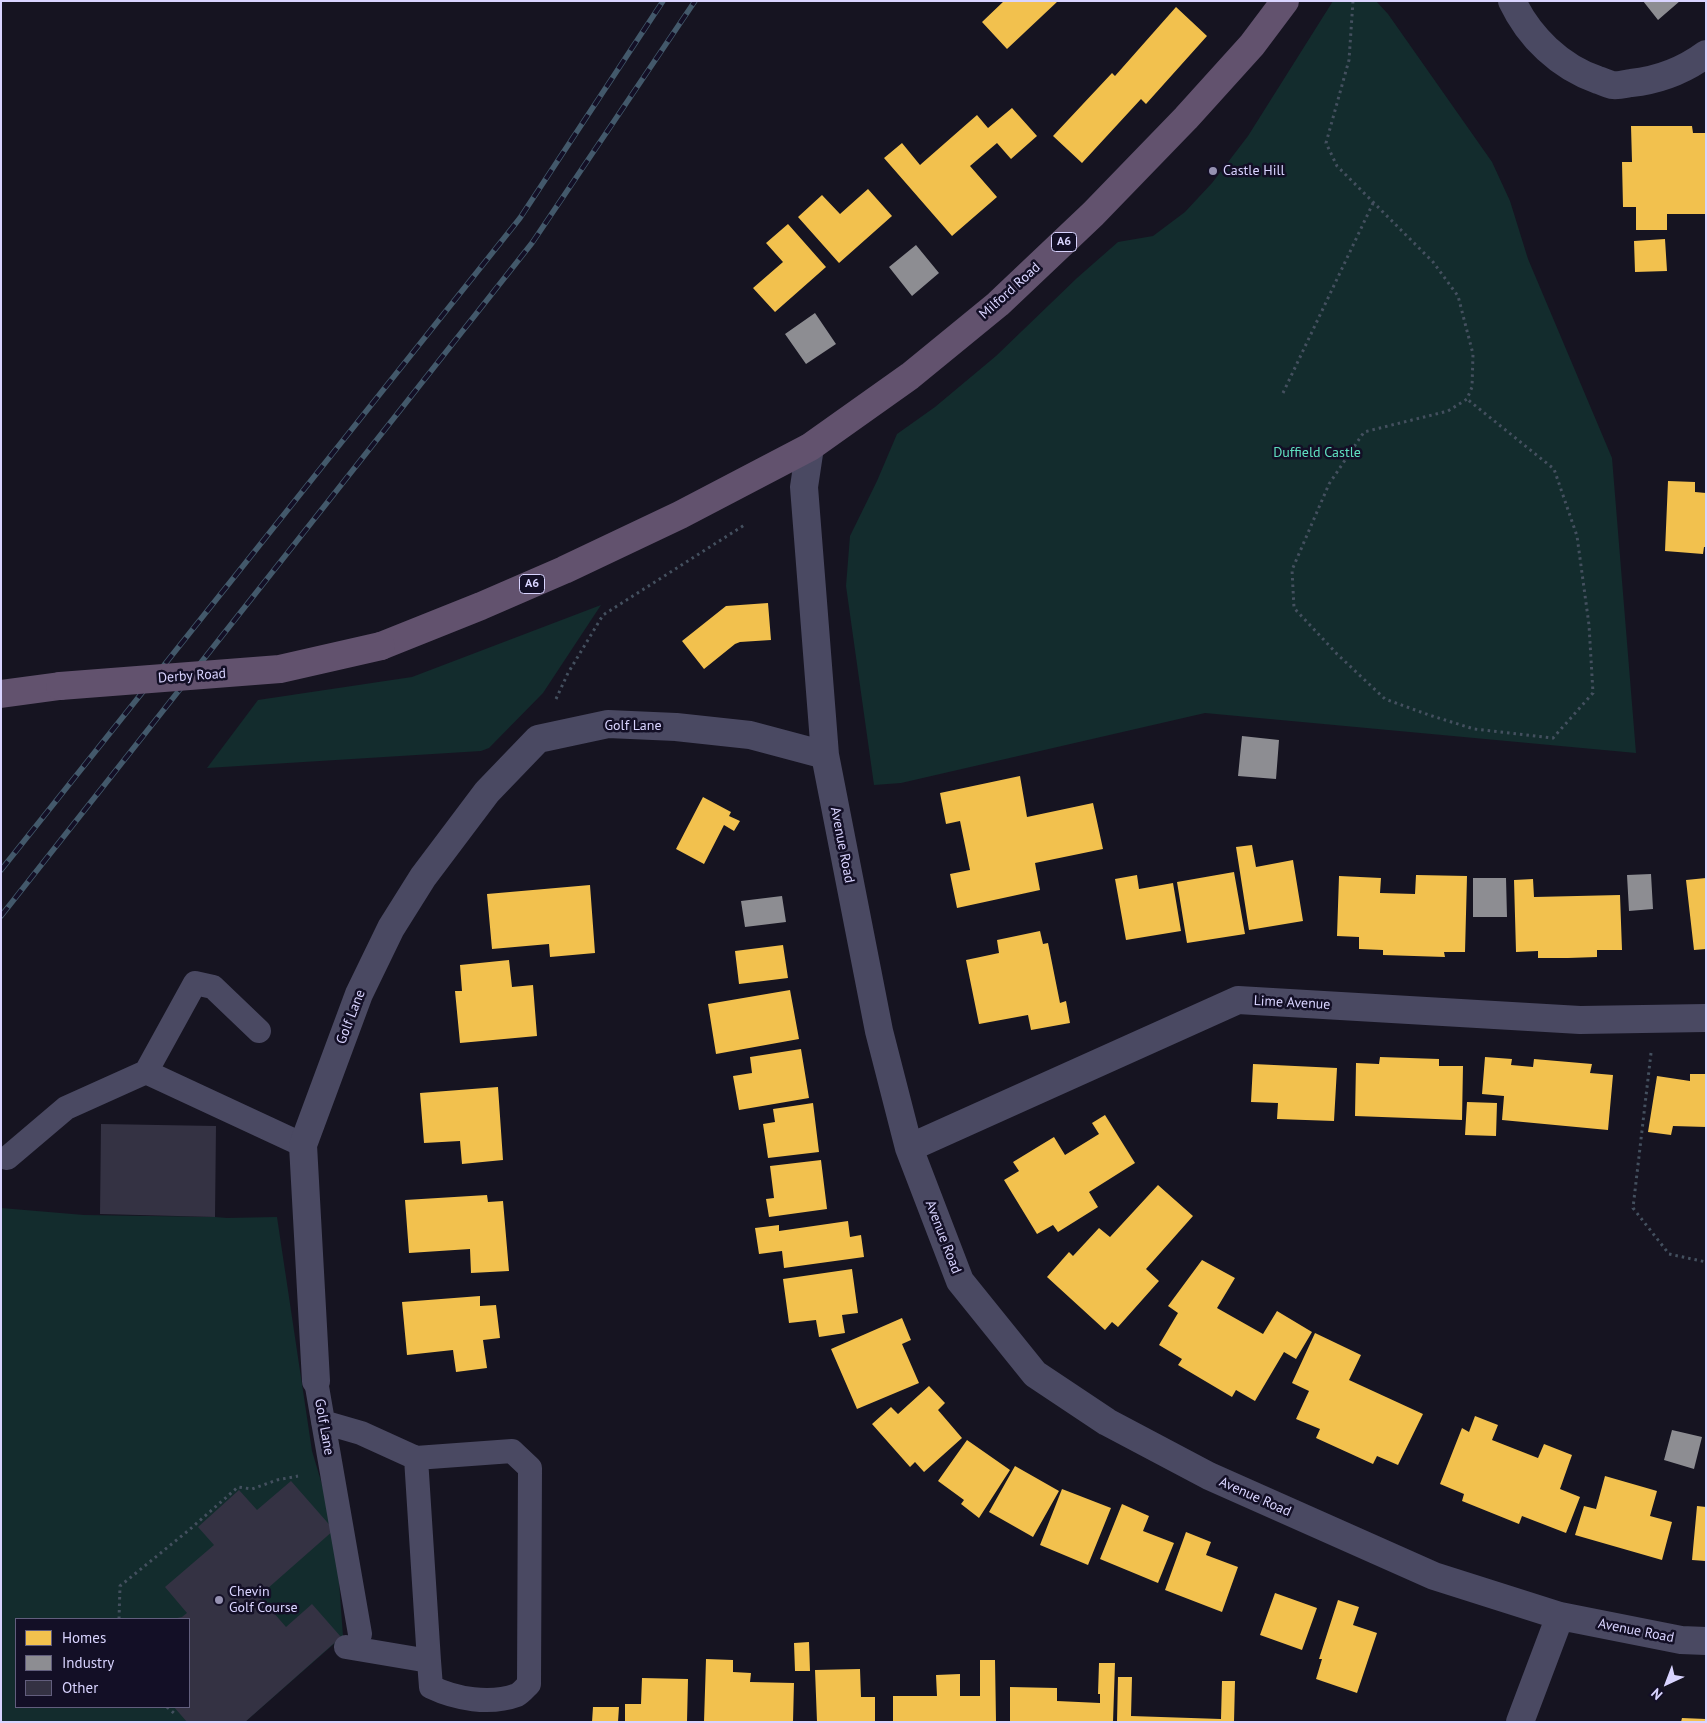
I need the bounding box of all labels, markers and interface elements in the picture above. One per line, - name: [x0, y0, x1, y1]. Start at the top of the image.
- place label: Castle Hill: [1223, 163, 1285, 179]
- marker: Castle Hill: [1207, 165, 1219, 177]
- road number: A6: [1052, 232, 1076, 252]
- street label: Milford Road: [976, 259, 1044, 323]
- park label: Duffield Castle: [1273, 445, 1361, 461]
- road number: A6: [520, 574, 544, 594]
- street label: Derby Road: [157, 665, 227, 687]
- street label: Golf Lane: [604, 718, 662, 734]
- street label: Avenue Road: [826, 806, 858, 884]
- street label: Golf Lane: [333, 987, 369, 1047]
- street label: Lime Avenue: [1253, 993, 1331, 1013]
- street label: Avenue Road: [921, 1198, 965, 1276]
- street label: Golf Lane: [311, 1397, 337, 1457]
- street label: Avenue Road: [1216, 1474, 1294, 1520]
- place label: Chevin Golf Course: [229, 1584, 298, 1616]
- marker: Chevin Golf Course: [213, 1594, 225, 1606]
- street label: Avenue Road: [1597, 1615, 1675, 1647]
- legend: [15, 1618, 190, 1708]
- text: Homes: [62, 1628, 106, 1647]
- text: Industry: [62, 1653, 114, 1672]
- north arrow: [1642, 1658, 1692, 1708]
- text: Other: [62, 1678, 98, 1697]
- text: N: [1647, 1684, 1666, 1704]

